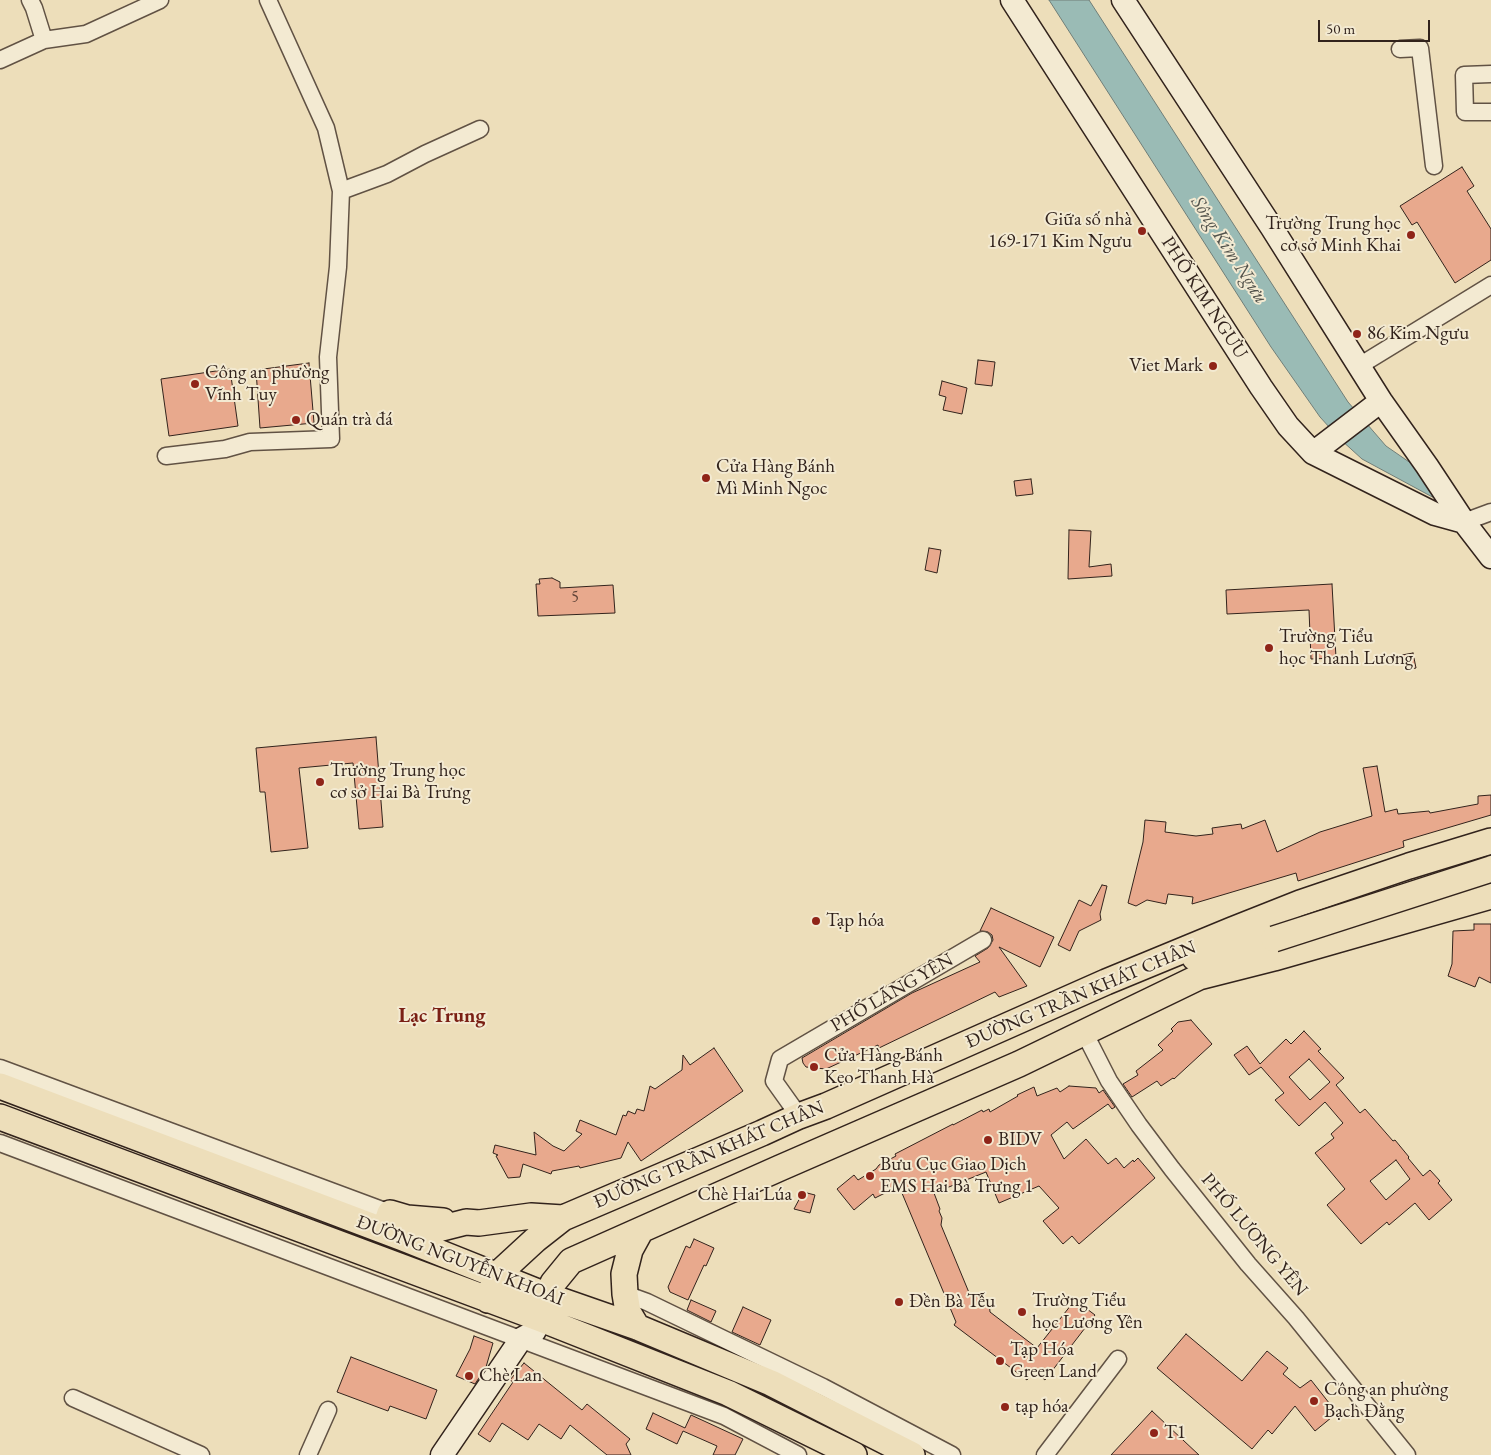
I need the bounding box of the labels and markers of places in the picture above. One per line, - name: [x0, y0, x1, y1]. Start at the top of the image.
- place label: Giữa số nhà 169-171 Kim Ngưu: [988, 209, 1132, 253]
- place label: Trường Trung học cơ sở Minh Khai: [1265, 213, 1401, 257]
- marker: Giữa số nhà 169-171 Kim Ngưu: [1136, 225, 1148, 237]
- marker: Trường Trung học cơ sở Minh Khai: [1405, 229, 1417, 241]
- place label: 86 Kim Ngưu: [1367, 323, 1469, 345]
- marker: 86 Kim Ngưu: [1351, 328, 1363, 340]
- place label: Viet Mark: [1129, 355, 1203, 377]
- marker: Viet Mark: [1207, 360, 1219, 372]
- place label: Công an phường Vĩnh Tuy: [205, 362, 329, 406]
- marker: Công an phường Vĩnh Tuy: [189, 378, 201, 390]
- place label: Quán trà đá: [306, 409, 393, 431]
- marker: Quán trà đá: [290, 414, 302, 426]
- place label: Cửa Hàng Bánh Mì Minh Ngoc: [716, 456, 835, 500]
- marker: Cửa Hàng Bánh Mì Minh Ngoc: [700, 472, 712, 484]
- place label: Trường Tiểu học Thanh Lương: [1279, 626, 1413, 670]
- marker: Trường Tiểu học Thanh Lương: [1263, 642, 1275, 654]
- place label: Trường Trung học cơ sở Hai Bà Trưng: [330, 760, 470, 804]
- marker: Trường Trung học cơ sở Hai Bà Trưng: [314, 776, 326, 788]
- place label: Tạp hóa: [826, 910, 884, 932]
- marker: Tạp hóa: [810, 915, 822, 927]
- place label: Cửa Hàng Bánh Kẹo Thanh Hà: [824, 1045, 943, 1089]
- marker: Cửa Hàng Bánh Kẹo Thanh Hà: [808, 1061, 820, 1073]
- place label: BIDV: [998, 1129, 1042, 1151]
- marker: BIDV: [982, 1134, 994, 1146]
- place label: Bưu Cục Giao Dịch EMS Hai Bà Trưng 1: [880, 1154, 1033, 1198]
- marker: Bưu Cục Giao Dịch EMS Hai Bà Trưng 1: [864, 1170, 876, 1182]
- place label: Chè Hai Lúa: [697, 1184, 792, 1206]
- marker: Chè Hai Lúa: [796, 1189, 808, 1201]
- place label: Trường Tiểu học Lương Yên: [1032, 1290, 1143, 1334]
- place label: Đền Bà Tễu: [909, 1291, 995, 1313]
- marker: Đền Bà Tễu: [893, 1296, 905, 1308]
- marker: Trường Tiểu học Lương Yên: [1016, 1306, 1028, 1318]
- place label: Tạp Hóa Green Land: [1010, 1339, 1097, 1383]
- marker: Tạp Hóa Green Land: [994, 1355, 1006, 1367]
- place label: Chè Lan: [479, 1365, 542, 1387]
- marker: Chè Lan: [463, 1370, 475, 1382]
- place label: Công an phường Bạch Đằng: [1324, 1379, 1448, 1423]
- marker: Công an phường Bạch Đằng: [1308, 1395, 1320, 1407]
- place label: tạp hóa: [1015, 1396, 1069, 1418]
- marker: tạp hóa: [999, 1401, 1011, 1413]
- place label: T1: [1164, 1422, 1186, 1444]
- marker: T1: [1148, 1427, 1160, 1439]

